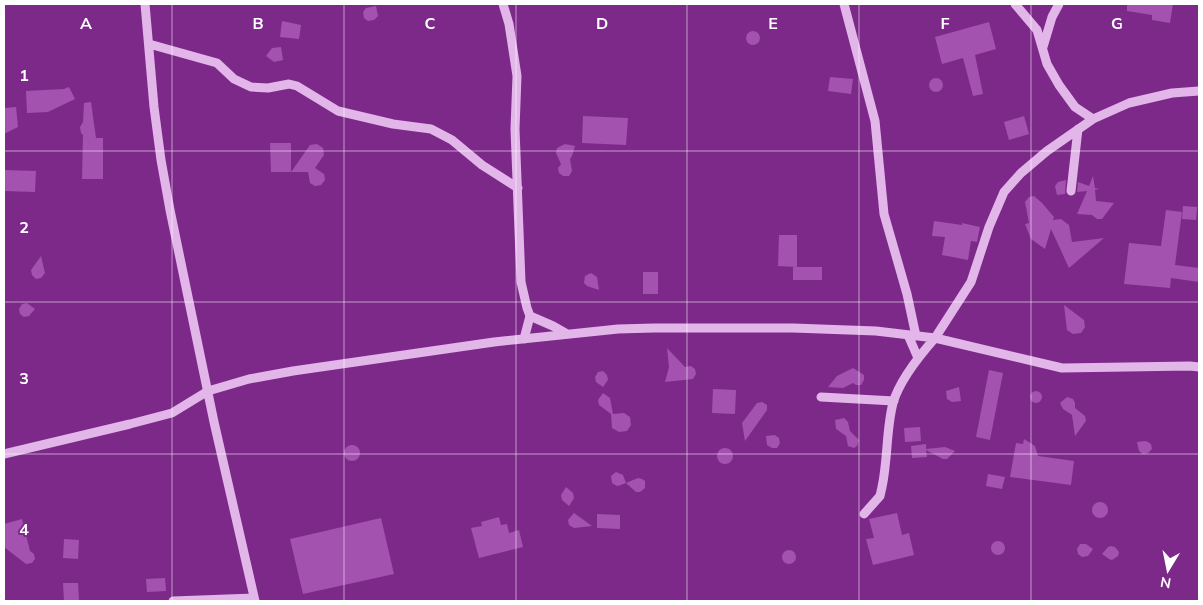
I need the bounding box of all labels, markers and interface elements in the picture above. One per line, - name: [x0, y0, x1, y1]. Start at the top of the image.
- text: A: [80, 13, 92, 33]
- text: B: [252, 13, 264, 33]
- text: C: [425, 13, 436, 33]
- text: D: [596, 13, 608, 33]
- text: E: [768, 13, 778, 33]
- text: F: [940, 13, 950, 33]
- text: G: [1111, 13, 1123, 33]
- text: 1: [19, 65, 29, 85]
- text: 2: [19, 217, 29, 237]
- text: 3: [19, 368, 29, 388]
- text: 4: [19, 519, 29, 539]
- north arrow: [1143, 545, 1193, 595]
- text: N: [1159, 573, 1173, 593]

